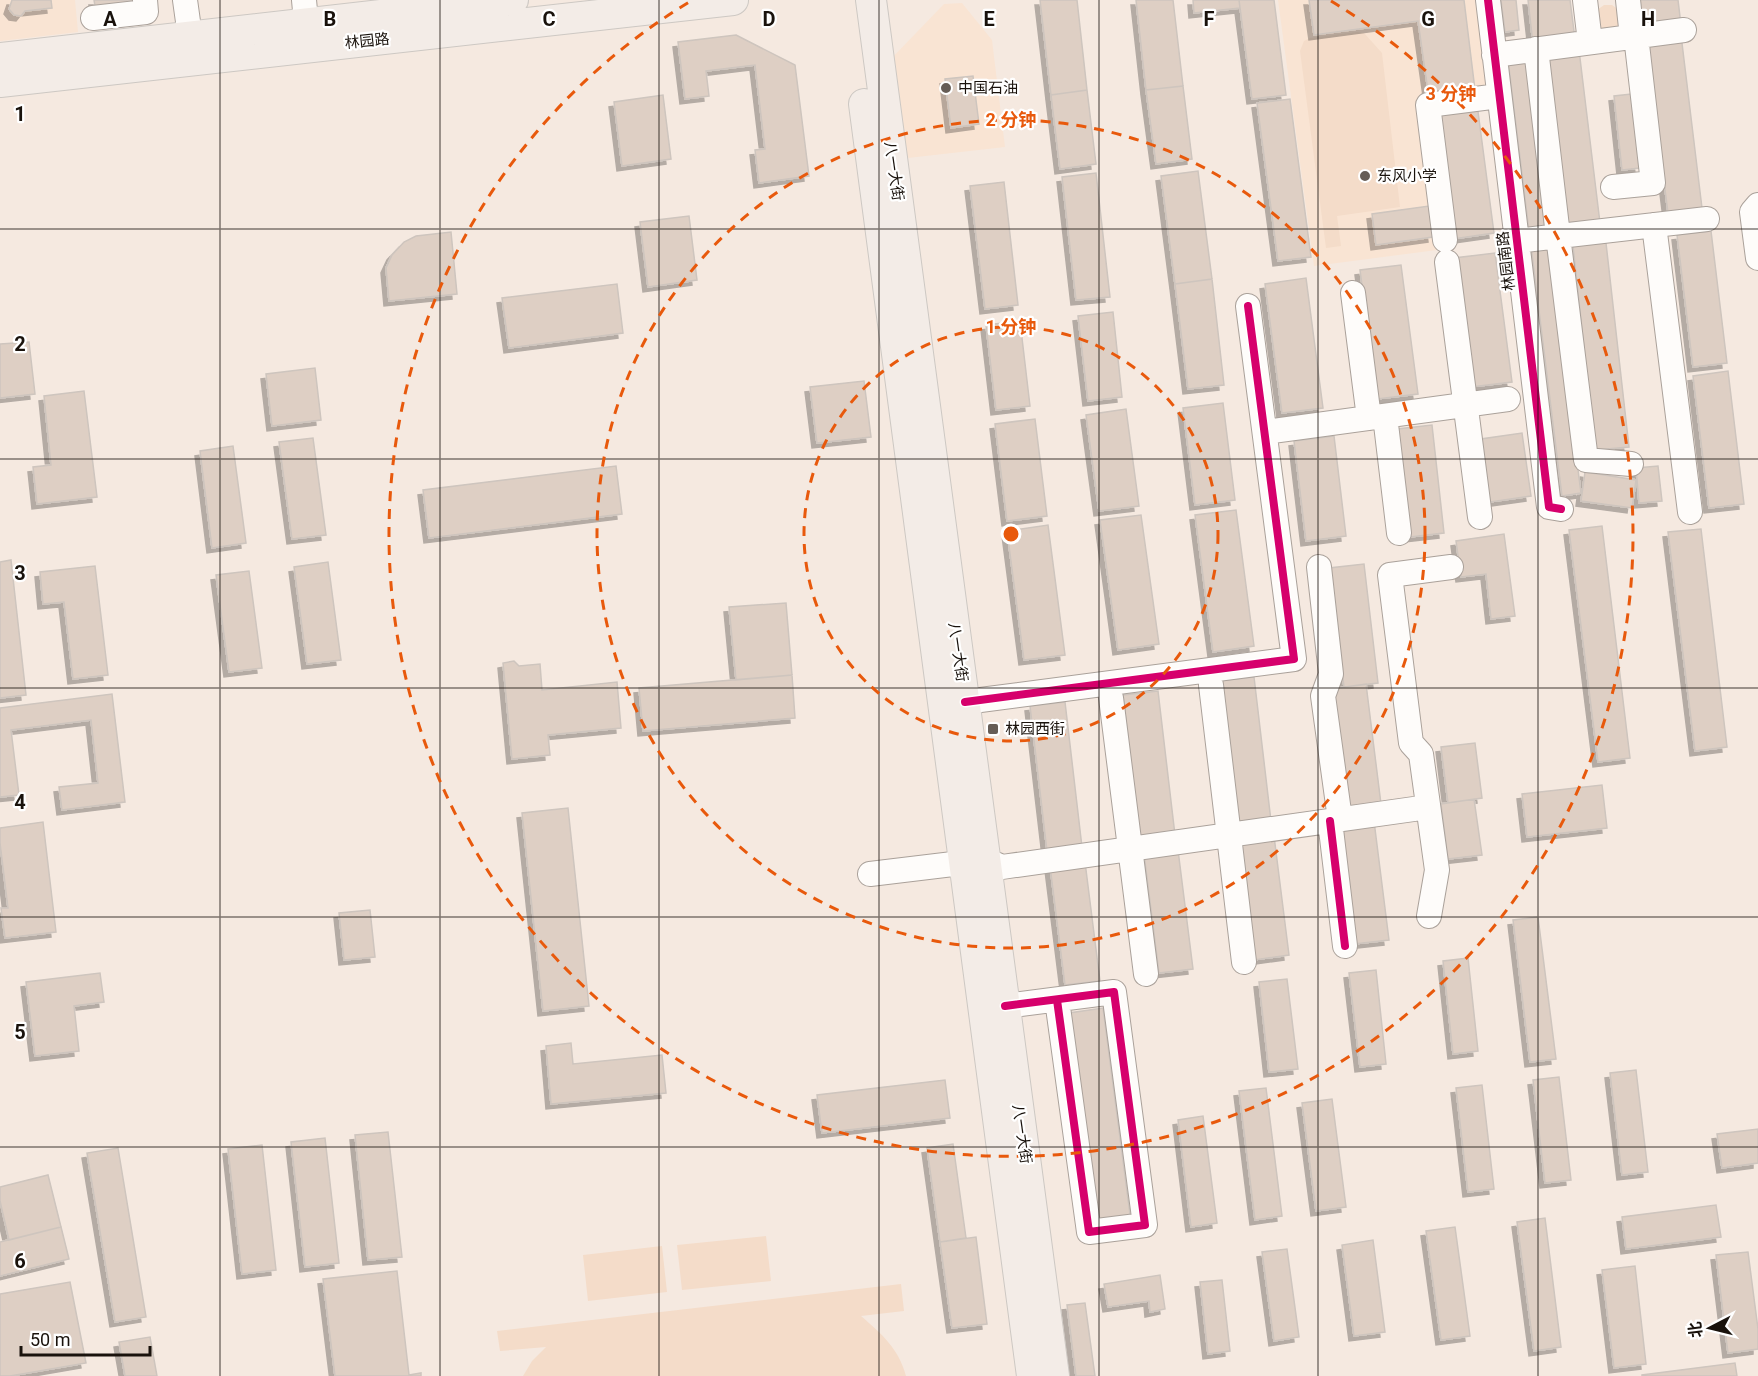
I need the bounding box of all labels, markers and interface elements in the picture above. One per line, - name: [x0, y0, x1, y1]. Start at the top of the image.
- text: A: [103, 7, 117, 31]
- text: B: [324, 7, 336, 31]
- text: C: [542, 7, 556, 31]
- text: D: [763, 7, 776, 31]
- text: E: [983, 7, 995, 31]
- text: F: [1204, 7, 1215, 31]
- text: G: [1421, 7, 1435, 31]
- text: H: [1641, 7, 1655, 31]
- street label: 林园路: [344, 30, 390, 52]
- place label: 中国石油: [958, 79, 1018, 97]
- marker: 中国石油: [939, 81, 953, 95]
- text: 3 分钟: [1426, 83, 1476, 104]
- text: 1: [14, 102, 26, 126]
- text: 2 分钟: [986, 109, 1036, 130]
- street label: 八一大街: [881, 140, 907, 202]
- place label: 东风小学: [1377, 167, 1437, 185]
- marker: 东风小学: [1358, 169, 1372, 183]
- street label: 林园南路: [1493, 230, 1519, 292]
- text: 1 分钟: [986, 316, 1036, 337]
- text: 2: [14, 332, 26, 356]
- centre of rings: [1001, 524, 1021, 544]
- text: 3: [14, 561, 26, 585]
- street label: 八一大街: [945, 621, 971, 683]
- place label: 林园西街: [1005, 720, 1065, 738]
- marker: 林园西街: [986, 722, 1000, 736]
- text: 4: [14, 790, 26, 814]
- text: 5: [14, 1020, 26, 1044]
- street label: 八一大街: [1009, 1103, 1035, 1165]
- text: 6: [14, 1249, 26, 1273]
- north arrow: [1680, 1298, 1740, 1358]
- scale bar: [21, 1319, 150, 1357]
- text: 北: [1685, 1321, 1706, 1339]
- text: 50 m: [30, 1329, 70, 1350]

